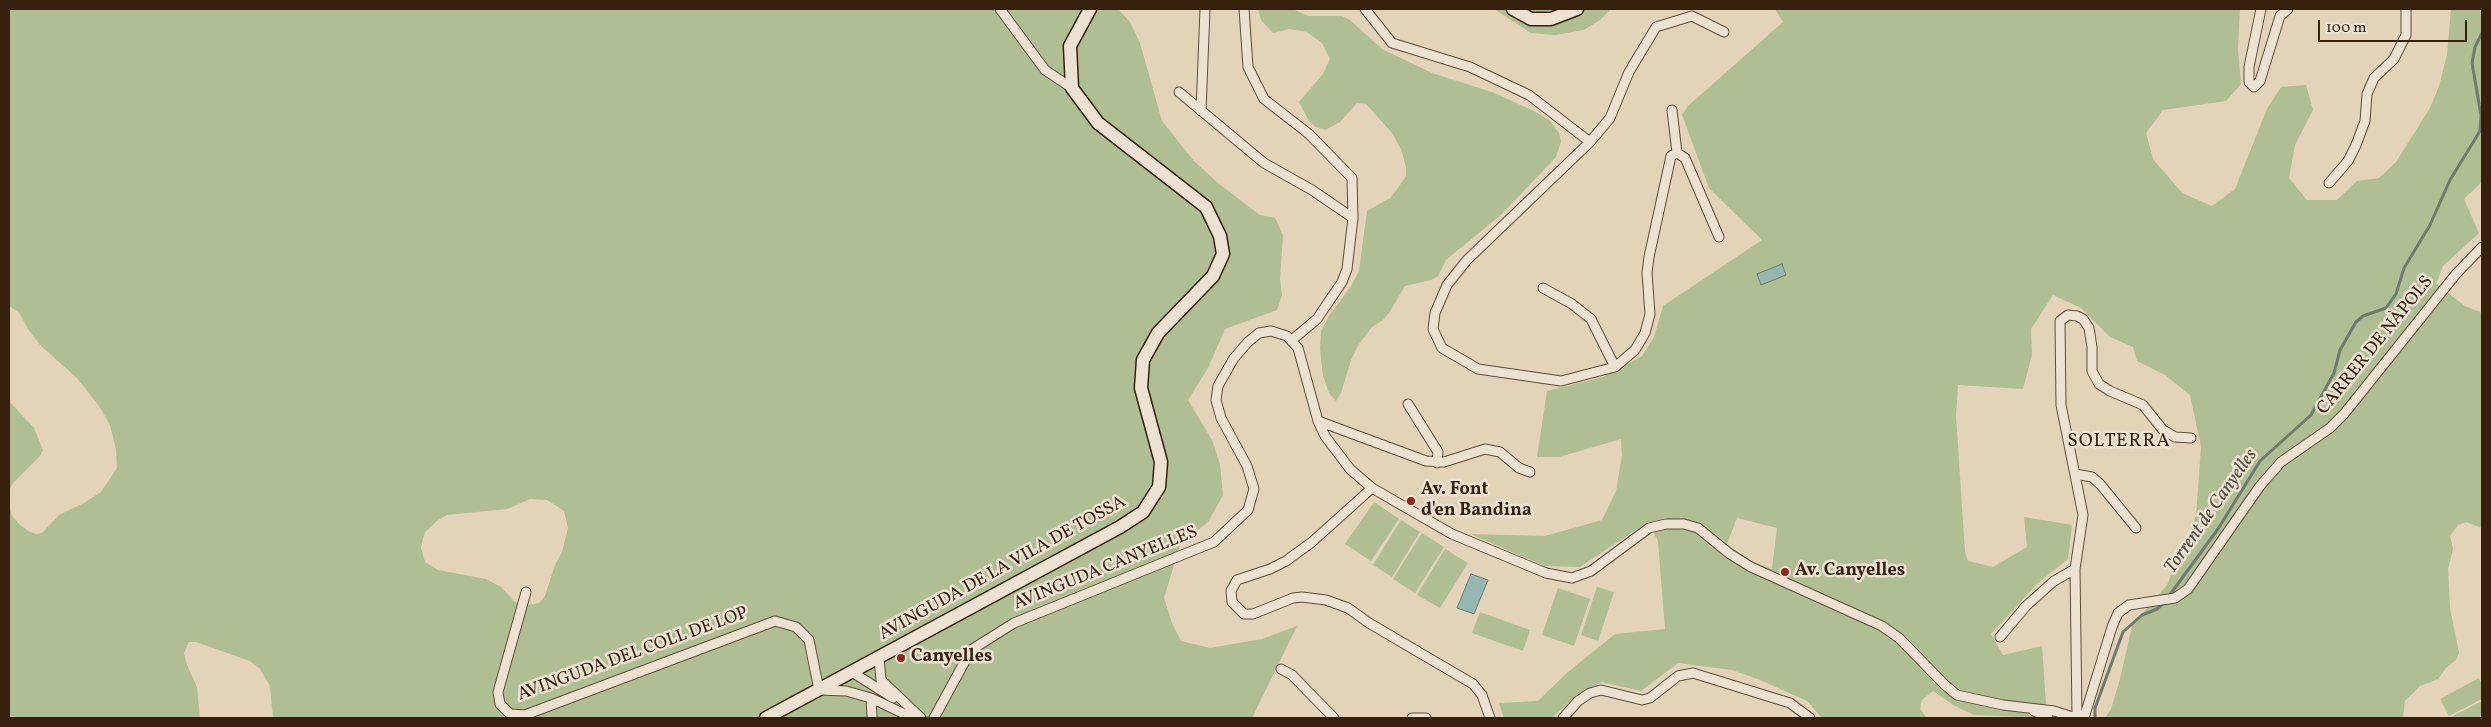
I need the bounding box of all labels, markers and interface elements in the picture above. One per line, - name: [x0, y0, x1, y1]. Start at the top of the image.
- scale bar: [2321, 10, 2470, 42]
- text: 100 m: [2326, 18, 2366, 39]
- street label: CARRER DE NÀPOLS: [2313, 272, 2439, 420]
- district label: SOLTERRA: [2066, 432, 2172, 454]
- water label: Torrent de Canyelles: [2161, 445, 2263, 579]
- place label: Av. Font d'en Bandina: [1421, 480, 1532, 522]
- street label: AVINGUDA DE LA VILA DE TOSSA: [876, 492, 1130, 646]
- marker: Av. Font d'en Bandina: [1405, 495, 1417, 507]
- street label: AVINGUDA CANYELLES: [1011, 522, 1201, 616]
- place label: Av. Canyelles: [1795, 561, 1905, 583]
- marker: Av. Canyelles: [1779, 566, 1791, 578]
- street label: AVINGUDA DEL COLL DE LOP: [515, 603, 751, 707]
- place label: Canyelles: [911, 647, 992, 669]
- marker: Canyelles: [895, 652, 907, 664]

